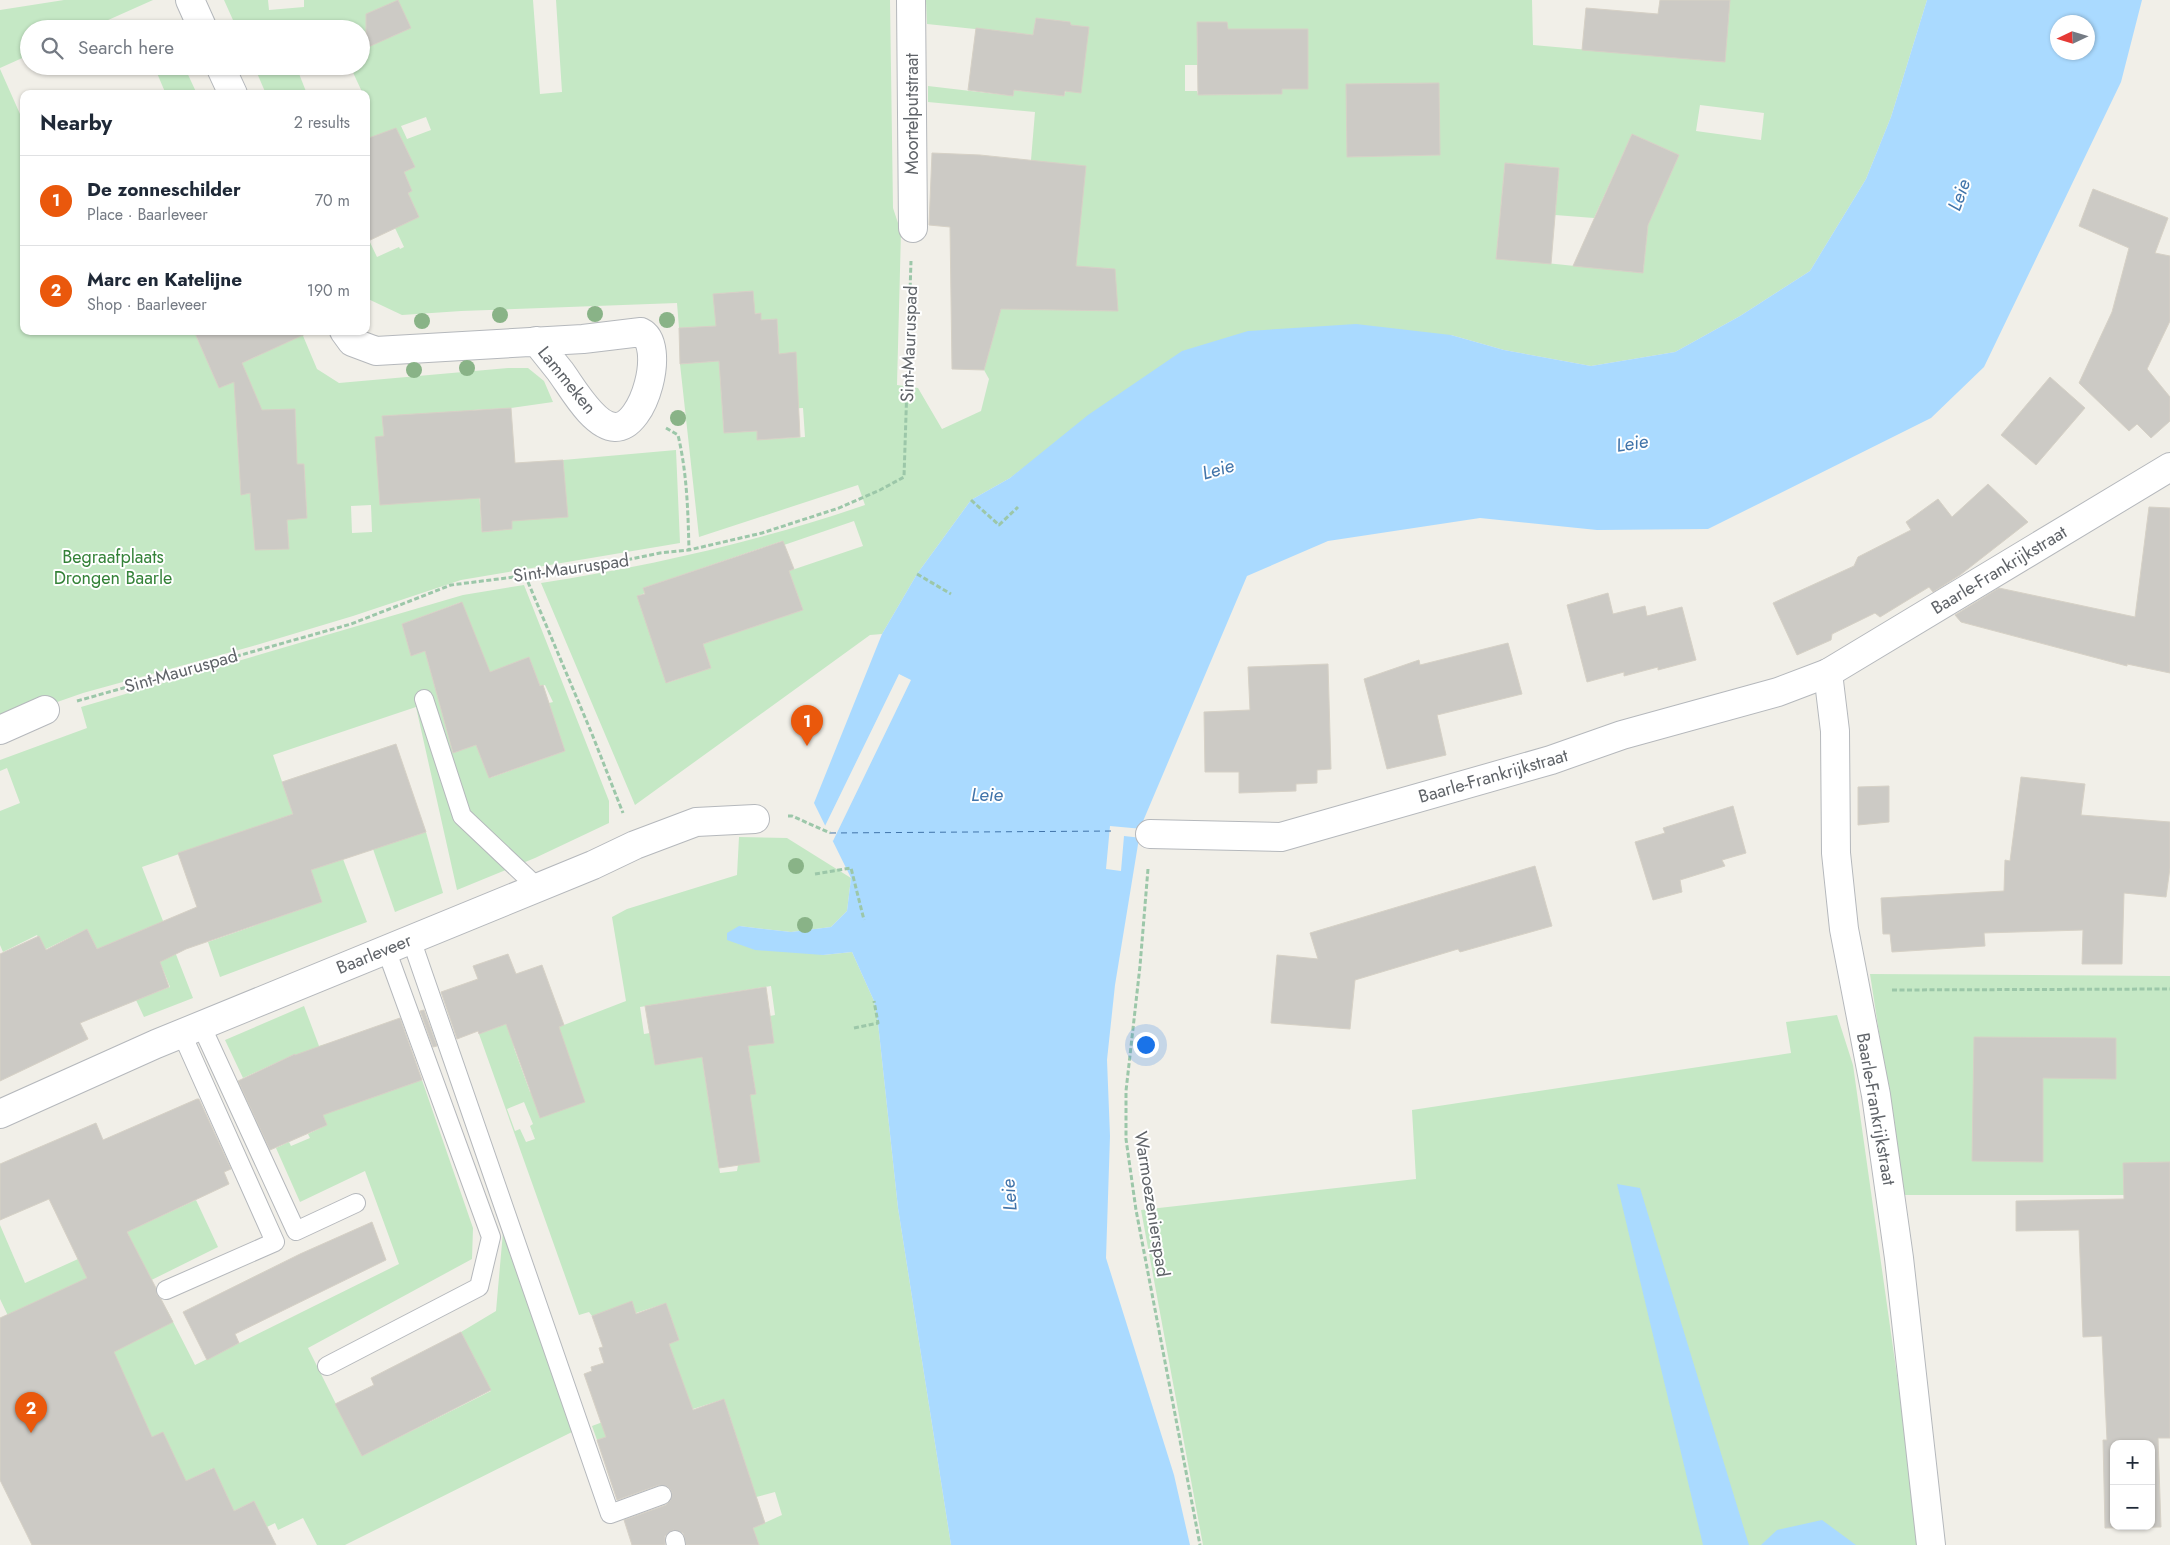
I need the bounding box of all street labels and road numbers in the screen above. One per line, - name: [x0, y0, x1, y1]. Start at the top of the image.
- street label: Moortelputstraat: [899, 53, 925, 175]
- street label: Sint-Mauruspad: [894, 285, 924, 403]
- street label: Lammeken: [532, 341, 602, 419]
- street label: Baarle-Frankrijkstraat: [1926, 519, 2072, 621]
- street label: Sint-Mauruspad: [511, 547, 631, 589]
- street label: Sint-Mauruspad: [121, 642, 241, 700]
- street label: Baarle-Frankrijkstraat: [1415, 742, 1571, 810]
- street label: Baarleveer: [332, 927, 416, 981]
- street label: Baarle-Frankrijkstraat: [1850, 1031, 1902, 1188]
- street label: Warmoezenierspad: [1128, 1129, 1176, 1279]

